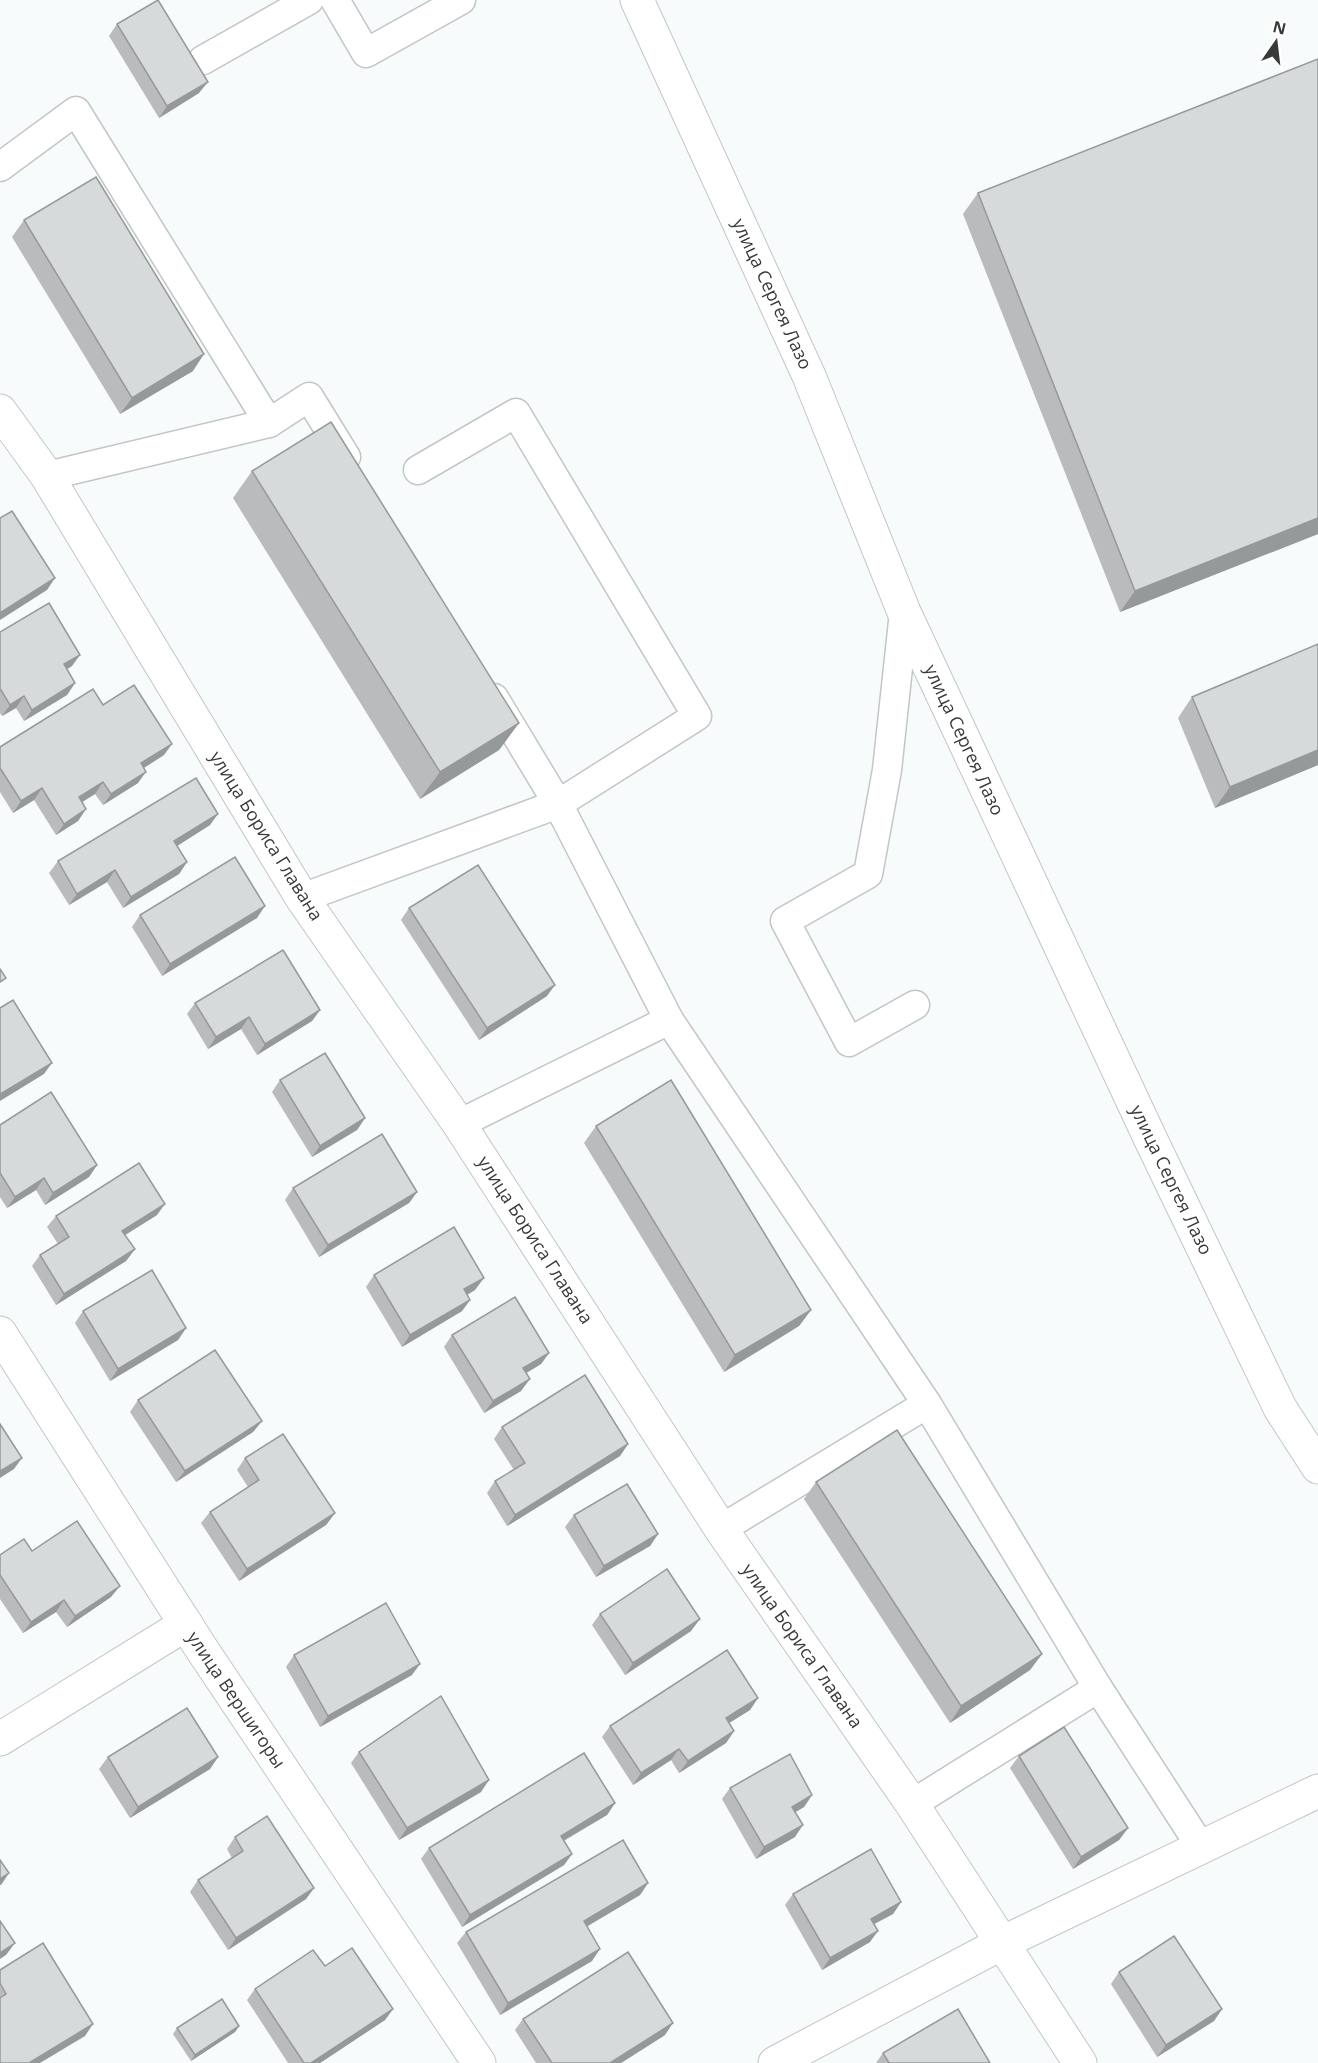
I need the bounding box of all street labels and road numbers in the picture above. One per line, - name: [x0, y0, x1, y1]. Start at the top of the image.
- street label: улица Сергея Лазо: [727, 214, 818, 373]
- street label: улица Сергея Лазо: [919, 660, 1010, 819]
- street label: улица Бориса Главана: [205, 746, 329, 925]
- street label: улица Сергея Лазо: [1125, 1101, 1219, 1258]
- street label: улица Бориса Главана: [472, 1151, 599, 1328]
- street label: улица Бориса Главана: [737, 1558, 869, 1732]
- street label: улица Вершигоры: [182, 1626, 292, 1773]

